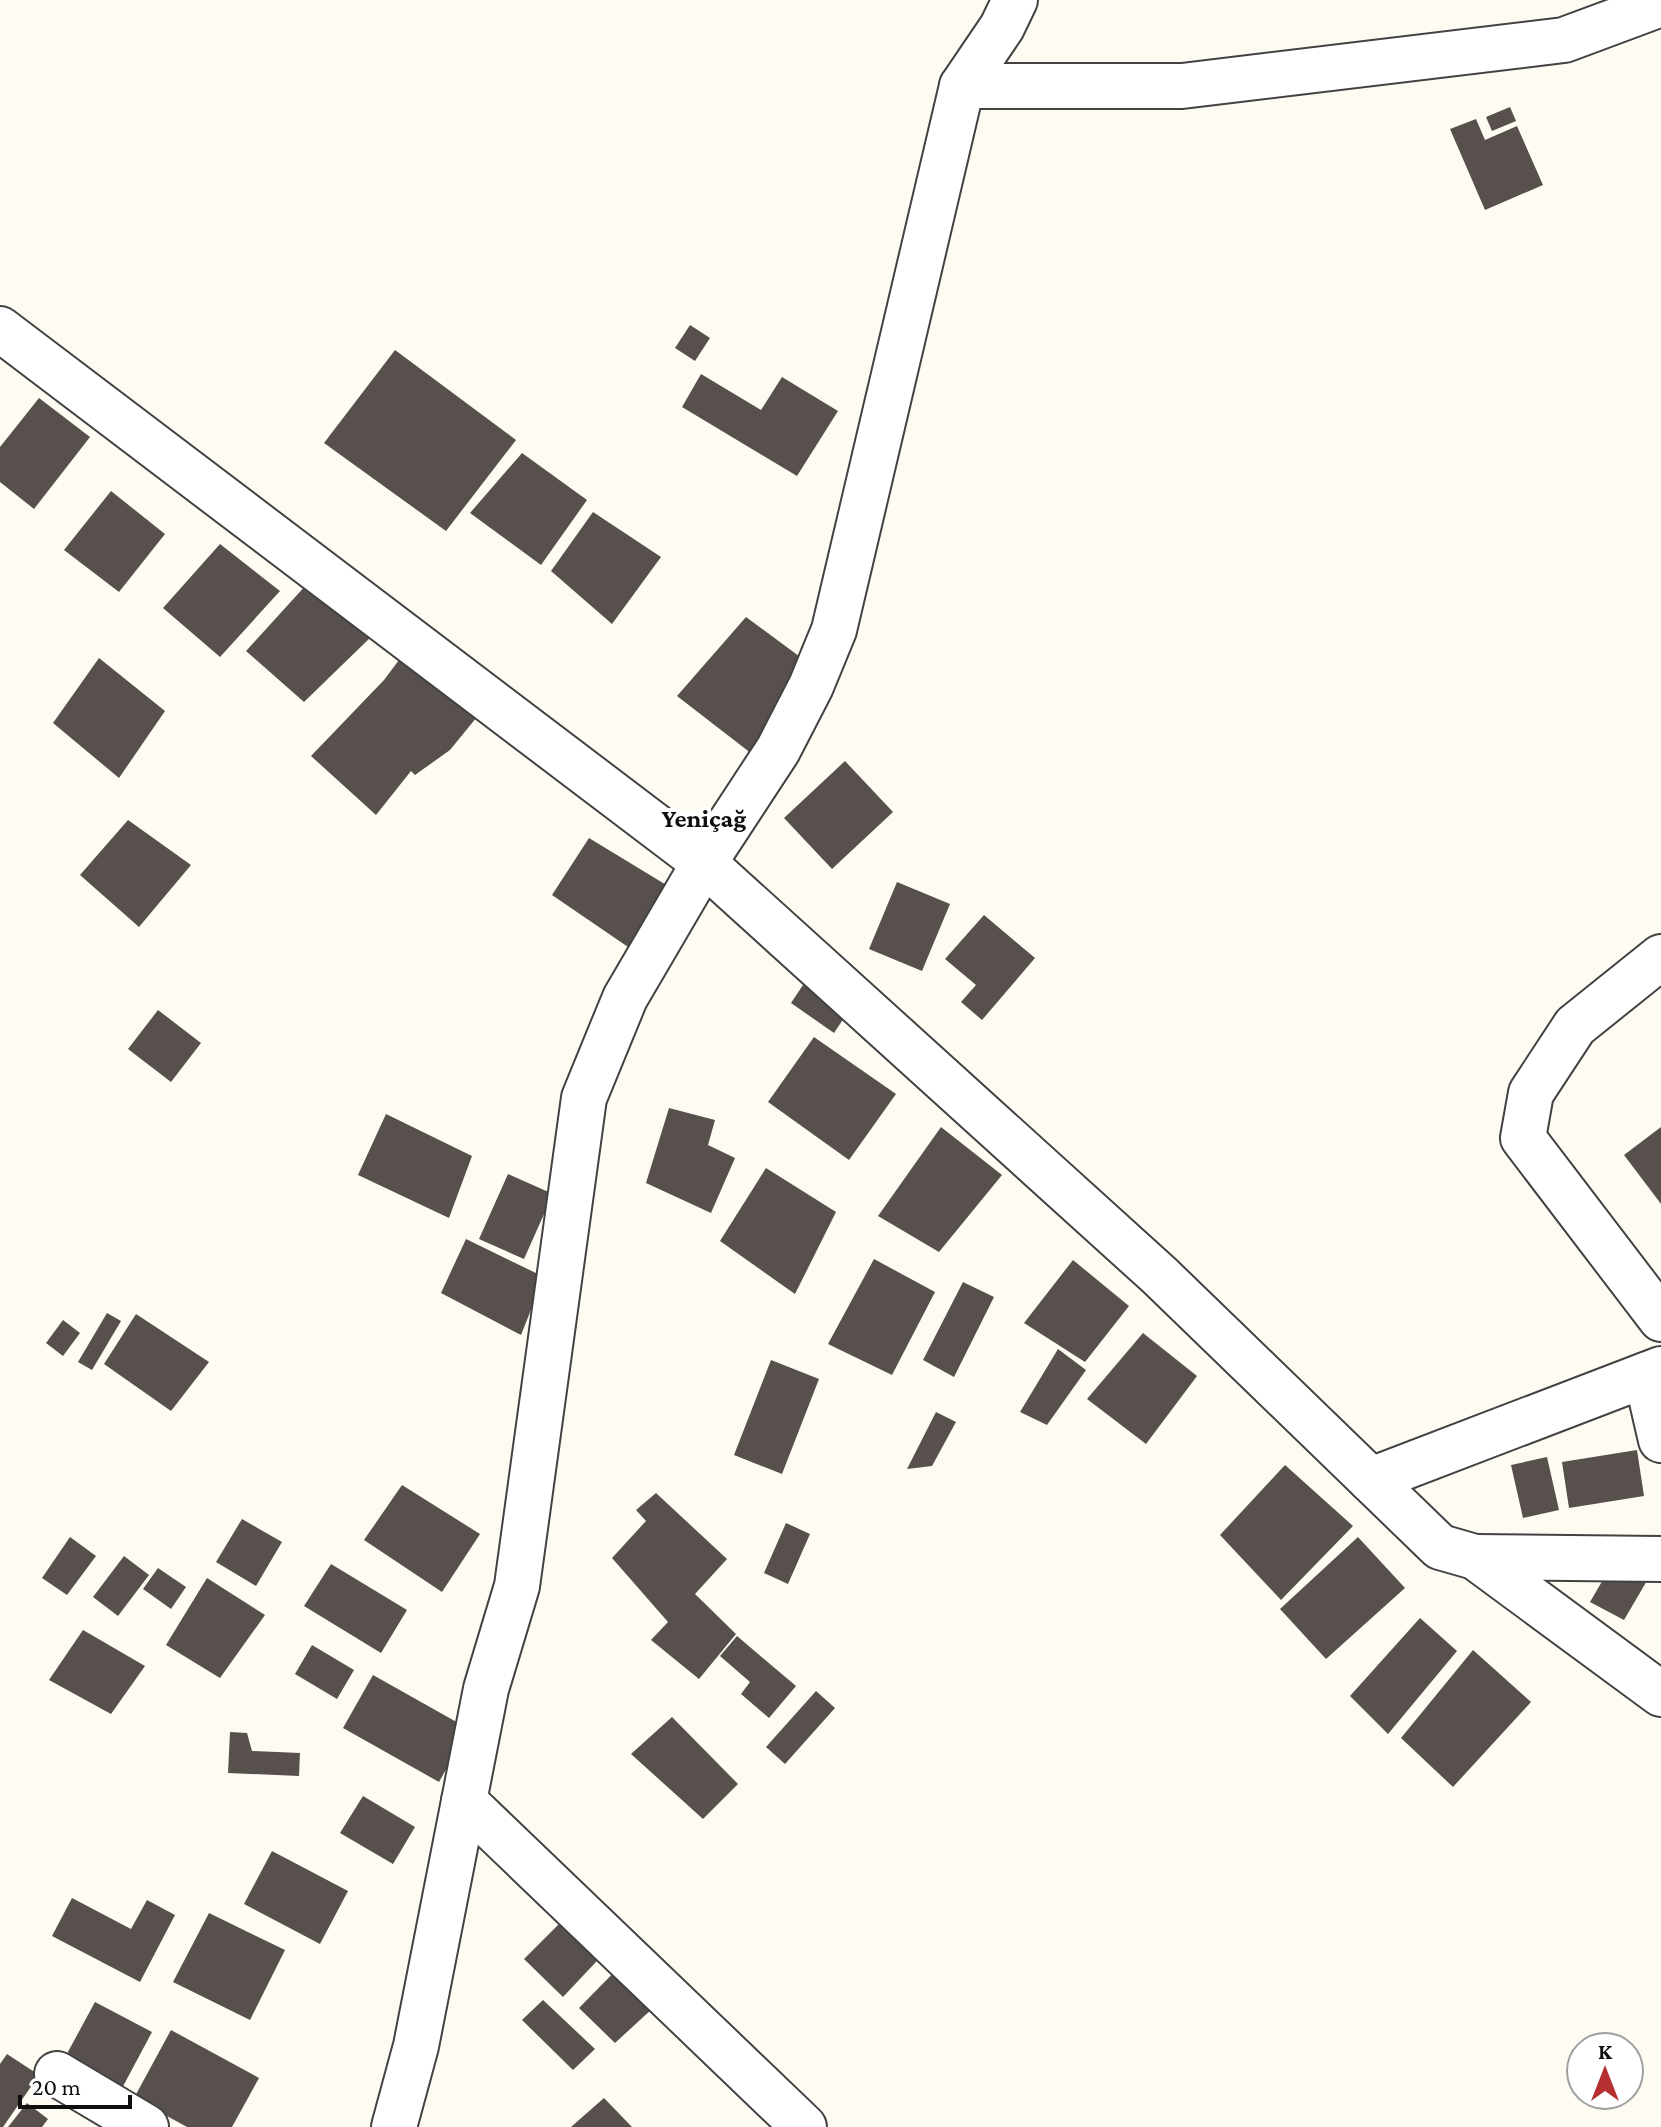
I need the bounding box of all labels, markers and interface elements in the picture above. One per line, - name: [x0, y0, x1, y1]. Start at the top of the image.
- district label: Yeniçağ: [662, 804, 746, 833]
- north arrow: [1565, 2031, 1645, 2111]
- text: K: [1598, 2039, 1613, 2064]
- scale bar: [20, 2059, 130, 2109]
- text: 20 m: [32, 2073, 81, 2100]

